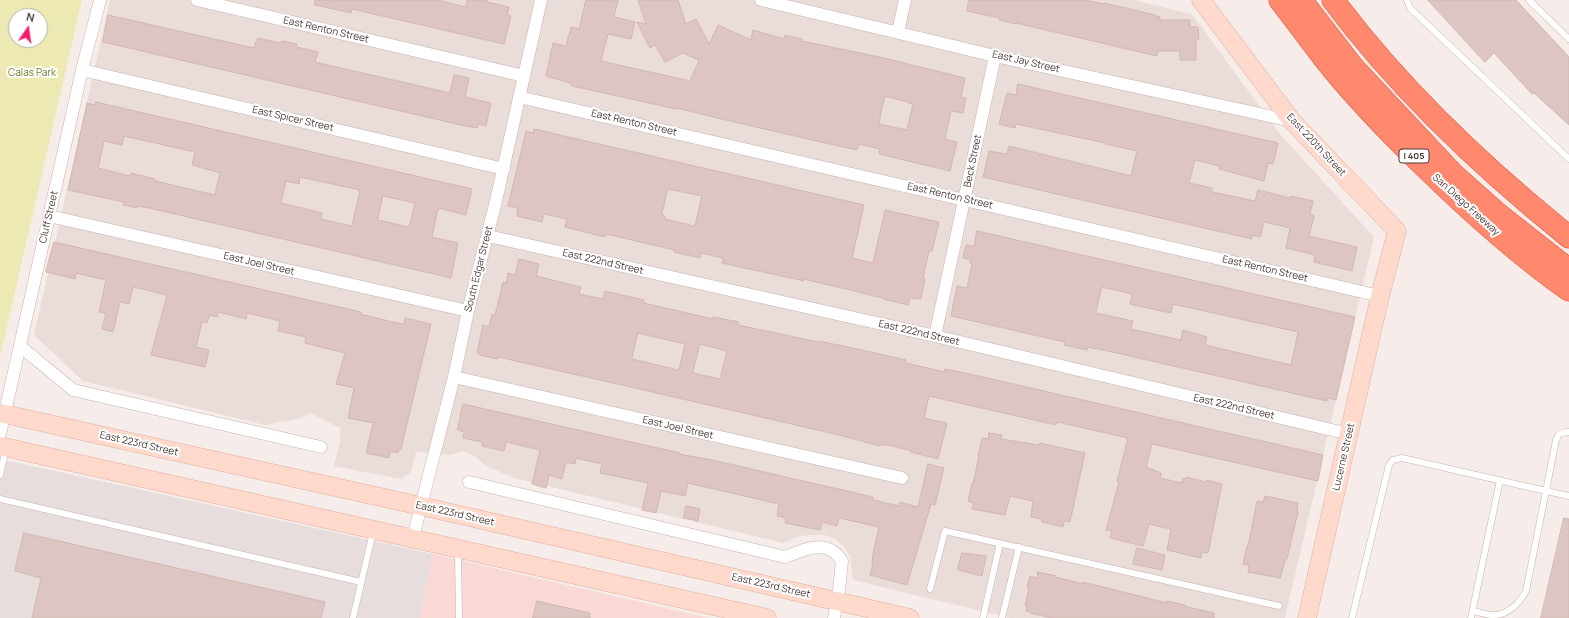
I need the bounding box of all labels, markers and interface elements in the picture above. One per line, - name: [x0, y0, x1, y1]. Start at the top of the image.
- north arrow: [8, 8, 48, 48]
- text: N: [25, 9, 36, 25]
- street label: East Renton Street: [282, 14, 370, 46]
- street label: East Jay Street: [991, 48, 1061, 76]
- park label: Calas Park: [8, 67, 56, 79]
- street label: East Spicer Street: [251, 104, 335, 134]
- street label: East Renton Street: [590, 107, 678, 139]
- street label: East 220th Street: [1284, 111, 1348, 179]
- street label: Beck Street: [962, 133, 984, 189]
- road number: I 405: [1399, 149, 1429, 163]
- street label: San Diego Freeway: [1430, 172, 1502, 238]
- street label: East Renton Street: [906, 180, 994, 212]
- street label: Cluff Street: [37, 190, 61, 244]
- street label: South Edgar Street: [463, 225, 495, 313]
- street label: East 222nd Street: [561, 247, 645, 277]
- street label: East Joel Street: [222, 250, 296, 278]
- street label: East Renton Street: [1221, 253, 1309, 285]
- street label: East 222nd Street: [877, 318, 961, 348]
- street label: East 222nd Street: [1192, 392, 1276, 422]
- street label: East Joel Street: [641, 414, 715, 442]
- street label: Lucerne Street: [1330, 422, 1358, 492]
- street label: East 223rd Street: [99, 429, 179, 459]
- street label: East 223rd Street: [415, 499, 495, 529]
- street label: East 223rd Street: [731, 571, 811, 601]

